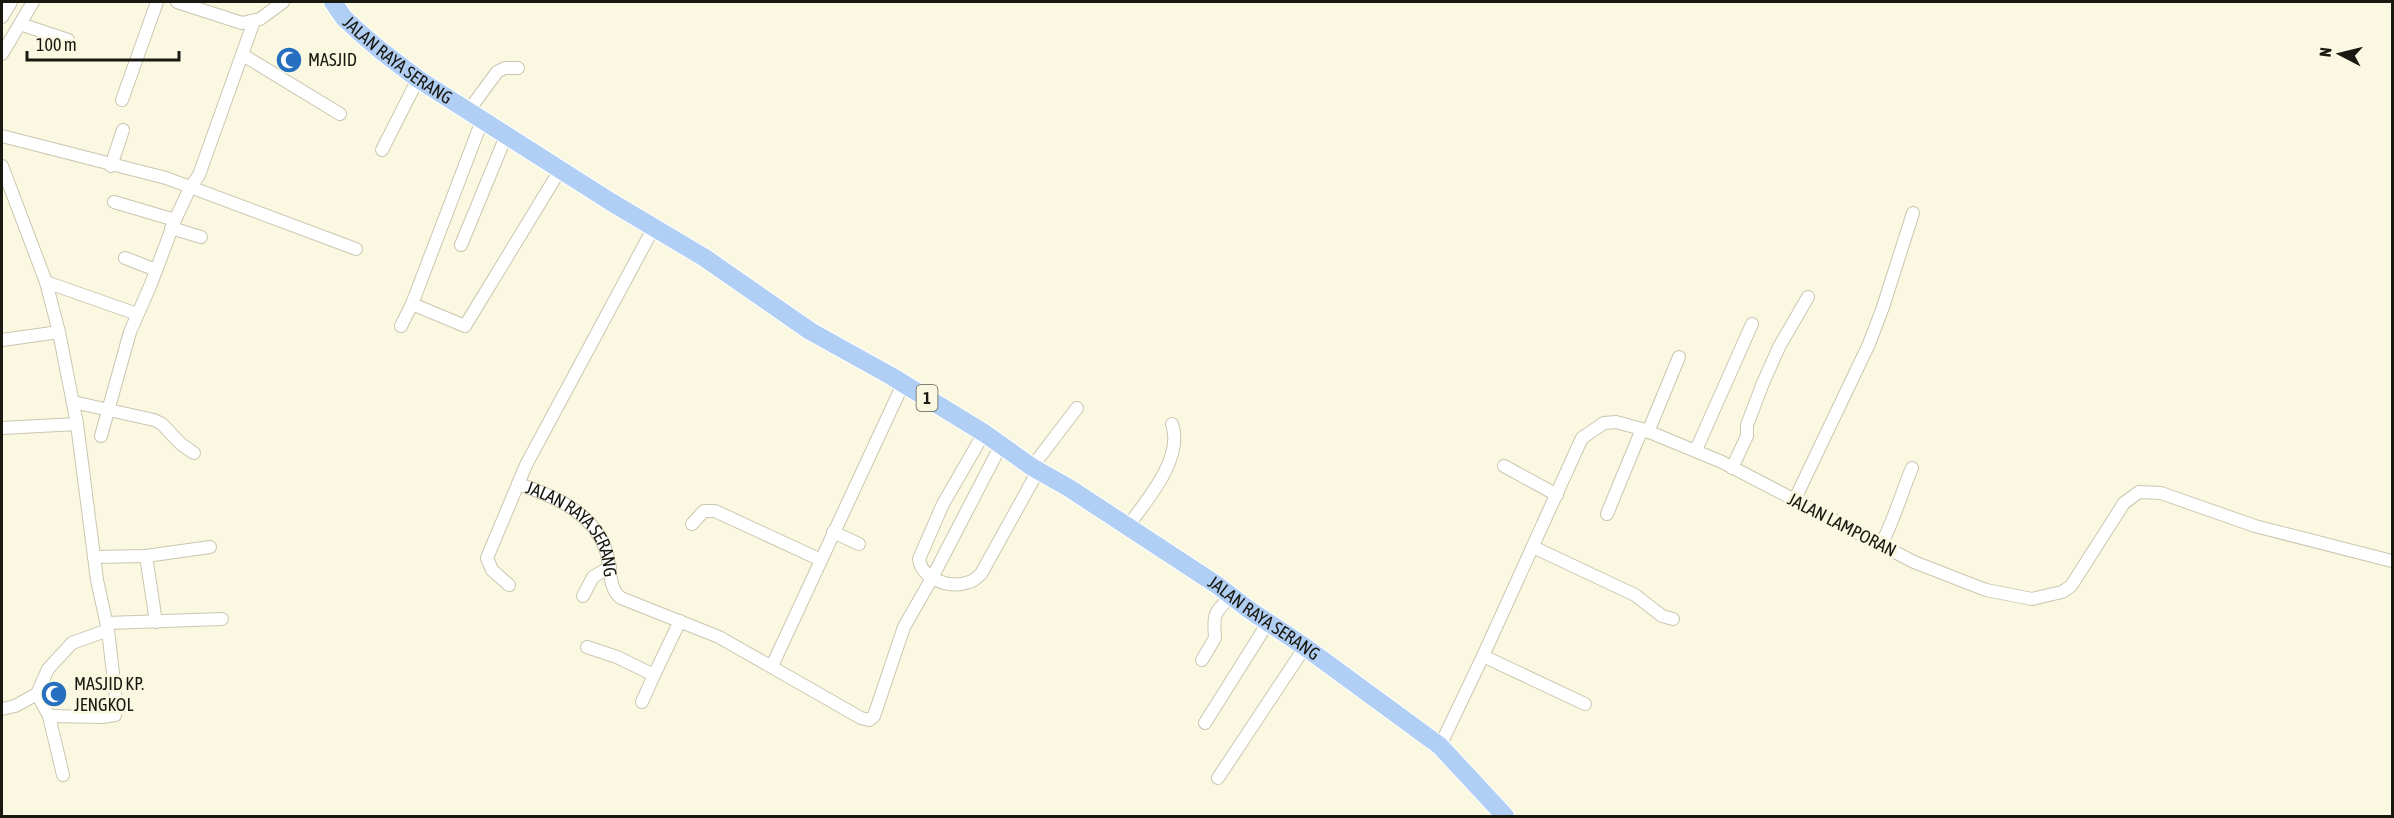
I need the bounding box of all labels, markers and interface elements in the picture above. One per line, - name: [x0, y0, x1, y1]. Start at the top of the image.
- street label: JALAN RAYA SERANG: [339, 12, 456, 108]
- scale bar: [27, 24, 178, 62]
- north arrow: [2310, 24, 2370, 84]
- text: 100 m: [36, 34, 77, 55]
- mosque icon: MASJID: [274, 45, 304, 75]
- text: N: [2316, 46, 2335, 58]
- place label: MASJID: [308, 49, 357, 70]
- road number: 1: [916, 385, 938, 411]
- street label: JALAN RAYA SERANG: [523, 477, 621, 578]
- street label: JALAN LAMPORAN: [1784, 488, 1900, 561]
- street label: JALAN RAYA SERANG: [1204, 571, 1324, 664]
- place label: MASJID KP. JENGKOL: [74, 673, 144, 715]
- mosque icon: MASJID KP. JENGKOL: [39, 679, 69, 709]

